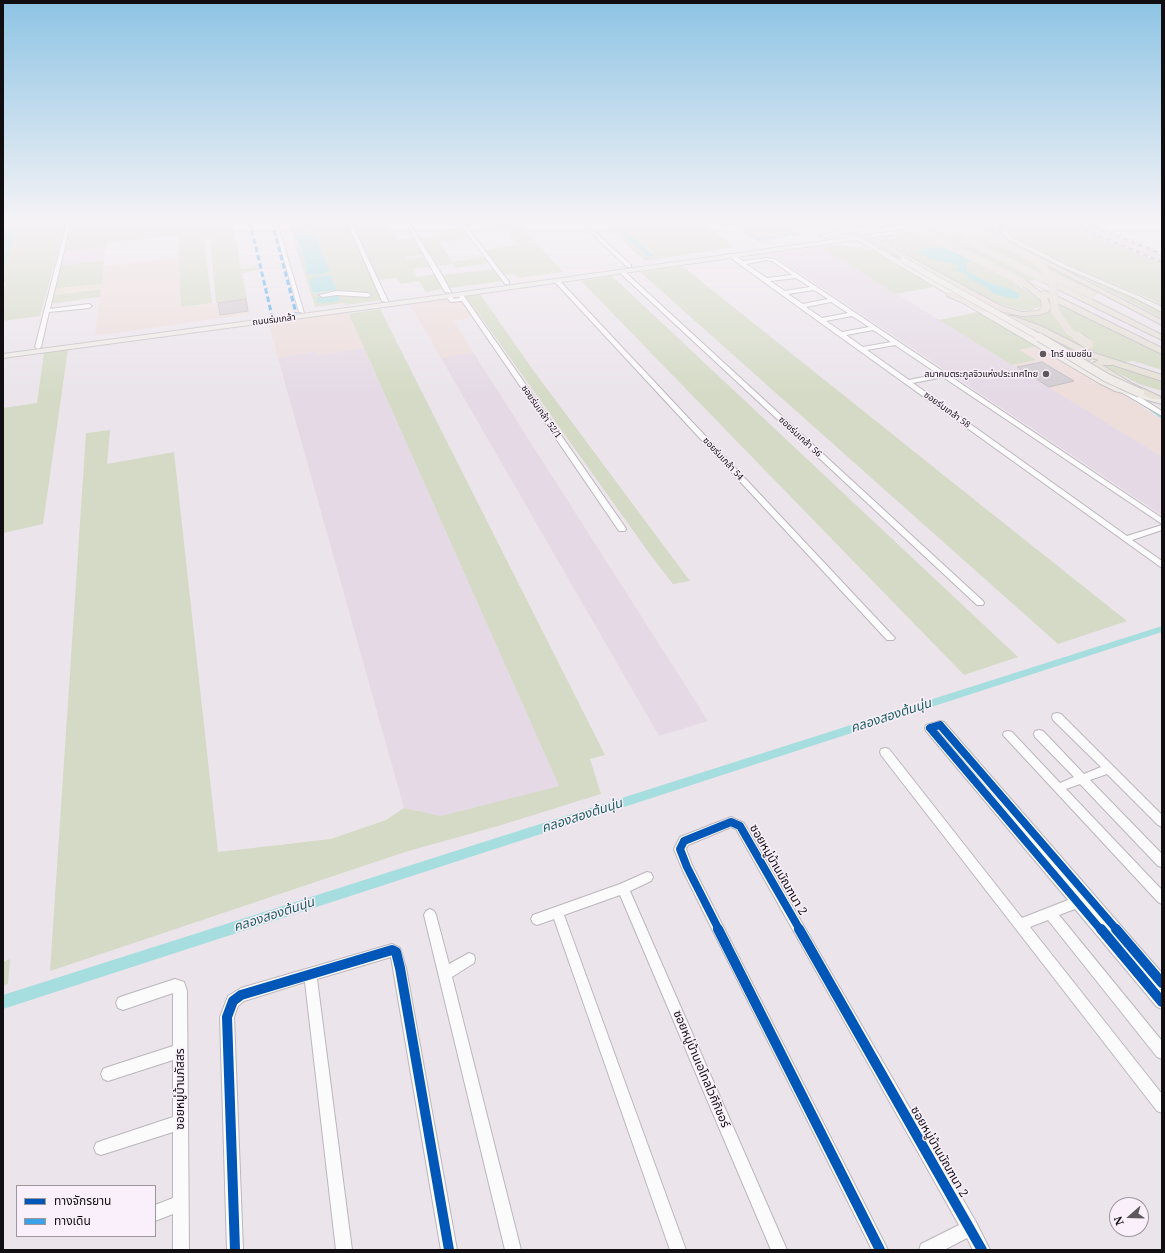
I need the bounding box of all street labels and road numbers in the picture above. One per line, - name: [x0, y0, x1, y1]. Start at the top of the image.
- street label: ถนนร่มเกล้า: [252, 312, 296, 328]
- street label: ซอยร่มเกล้า 52/1: [519, 383, 563, 441]
- street label: ซอยร่มเกล้า 58: [922, 390, 972, 430]
- street label: ซอยร่มเกล้า 56: [776, 414, 824, 460]
- street label: ซอยร่มเกล้า 54: [700, 435, 746, 483]
- street label: ซอยหมู่บ้านมัณฑนา 2: [746, 822, 810, 918]
- street label: ซอยหมู่บ้านเอโทลไวกีกิชอร์: [670, 1008, 732, 1130]
- street label: ซอยหมู่บ้านภัสสร: [174, 1048, 188, 1130]
- street label: ซอยหมู่บ้านมัณฑนา 2: [907, 1104, 971, 1200]

